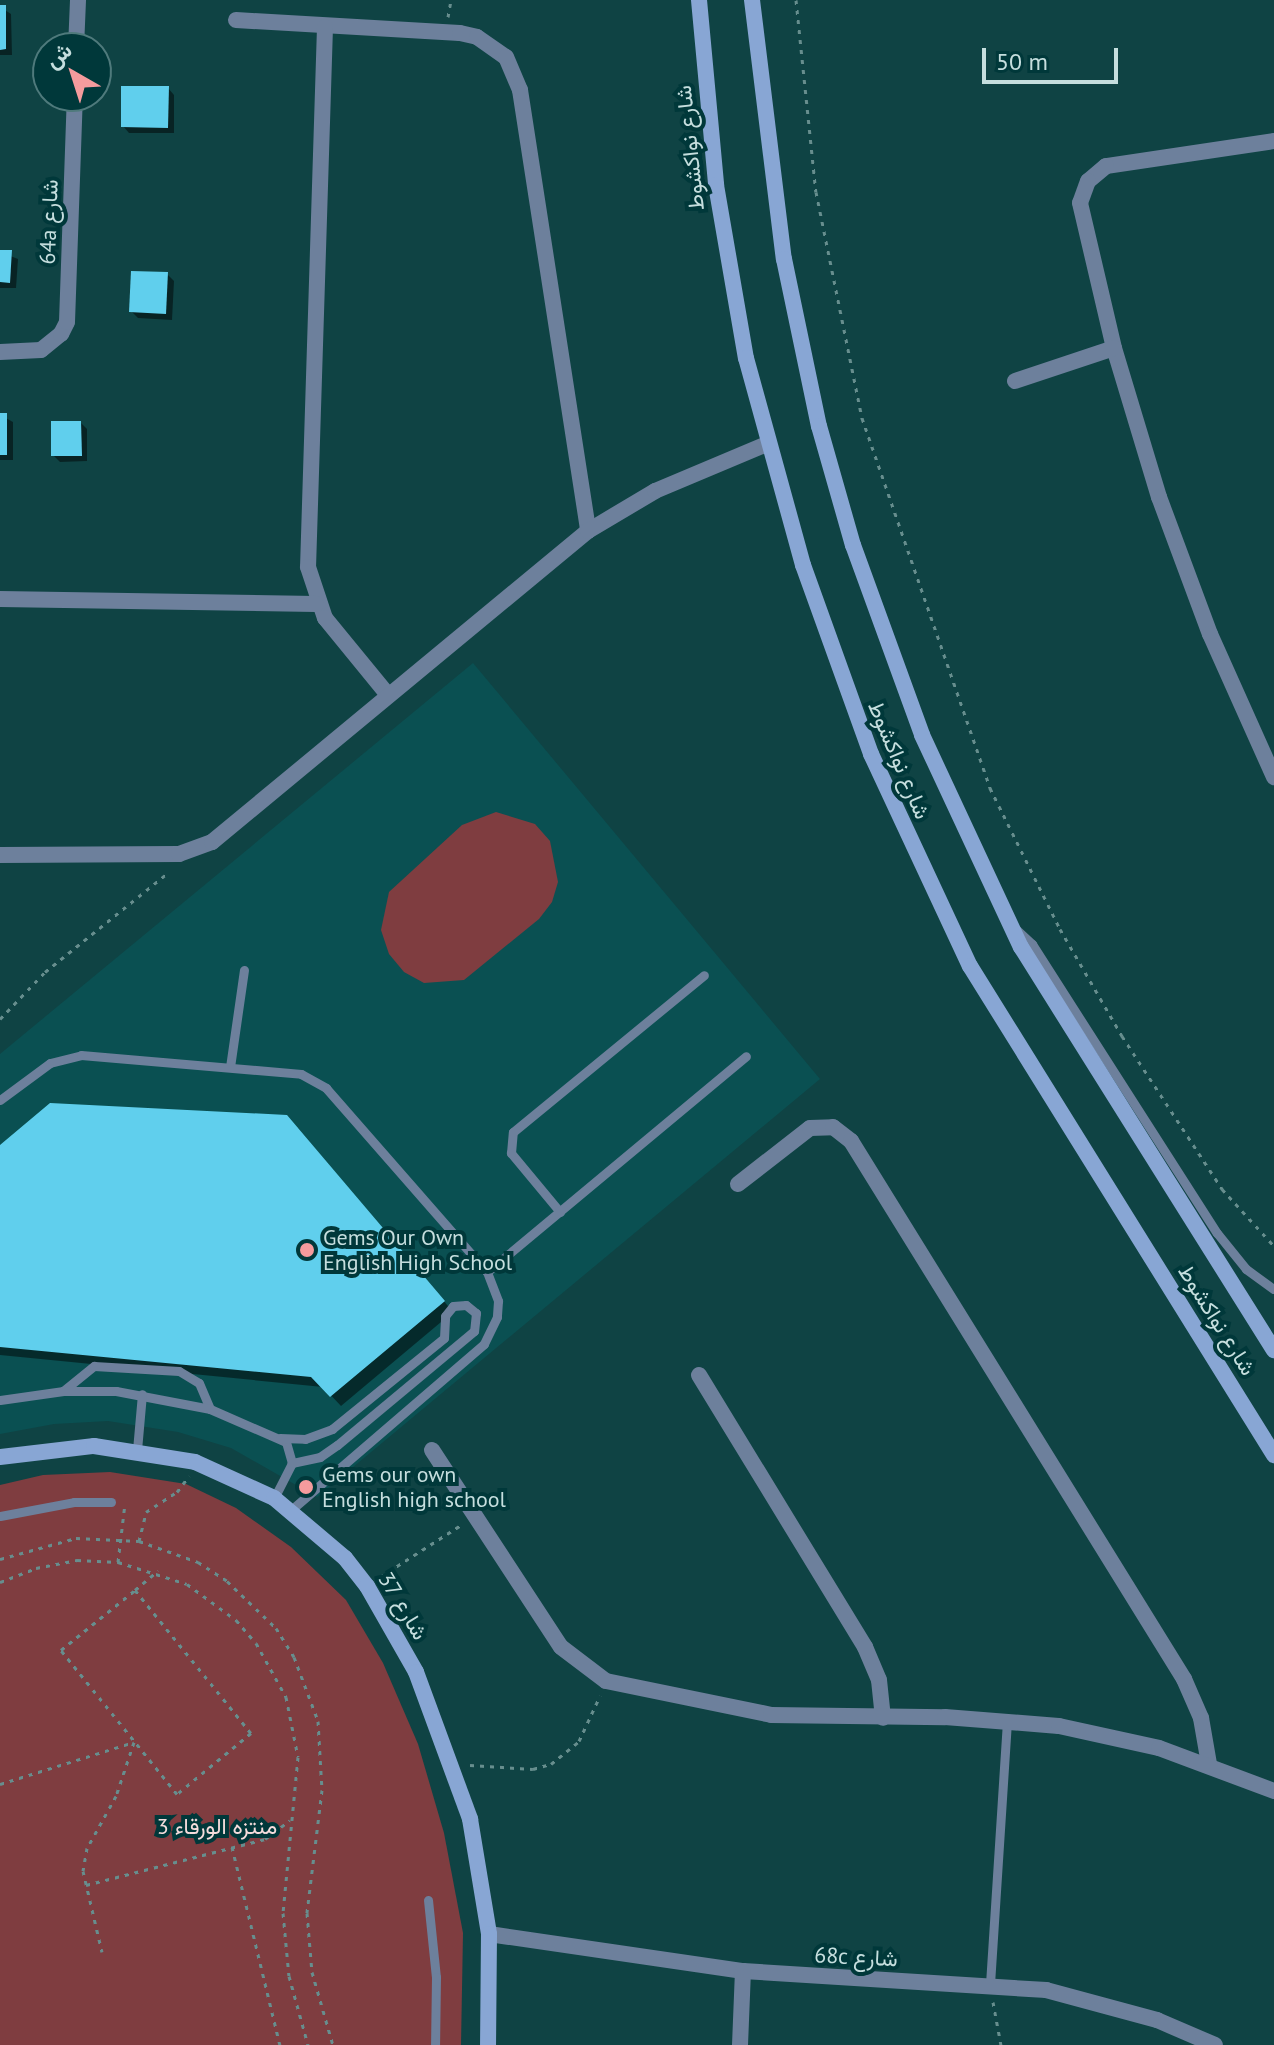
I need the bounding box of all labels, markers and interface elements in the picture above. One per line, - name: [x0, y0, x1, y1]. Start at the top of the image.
- north arrow: [32, 32, 112, 112]
- scale bar: [986, 32, 1122, 82]
- text: ش: [39, 36, 77, 74]
- text: 50 m: [996, 46, 1048, 77]
- street label: شارع نواكشوط: [670, 84, 710, 212]
- street label: 64a شارع: [34, 179, 64, 265]
- street label: شارع نواكشوط: [862, 697, 936, 823]
- place label: Gems Our Own English High School: [323, 1224, 512, 1276]
- marker: Gems Our Own English High School: [298, 1241, 316, 1259]
- street label: شارع نواكشوط: [1173, 1260, 1261, 1380]
- place label: Gems our own English high school: [322, 1461, 506, 1512]
- marker: Gems our own English high school: [297, 1478, 315, 1496]
- street label: شارع 37: [373, 1567, 433, 1645]
- park label: منتزه الورقاء 3: [157, 1814, 277, 1840]
- street label: 68c شارع: [813, 1942, 899, 1972]

